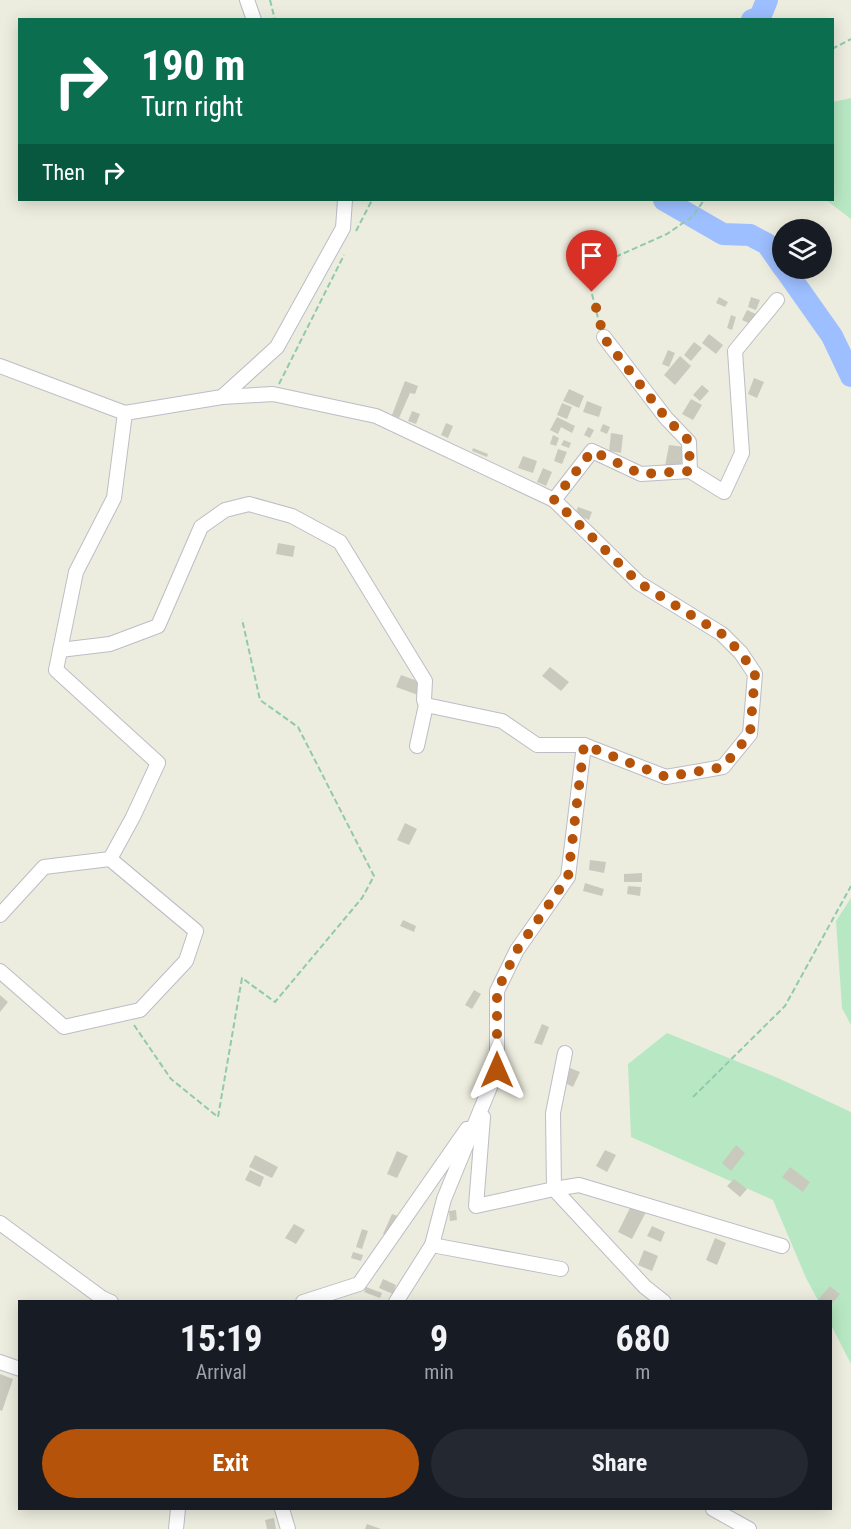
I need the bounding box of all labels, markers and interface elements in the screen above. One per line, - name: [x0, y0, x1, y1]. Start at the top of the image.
- text: 190 m: [141, 41, 246, 90]
- icon: right: [42, 42, 120, 120]
- text: Turn right: [141, 91, 243, 123]
- icon: right: [97, 156, 130, 189]
- text: Then: [42, 160, 85, 185]
- map controls: [772, 219, 832, 279]
- button: layers: [772, 219, 832, 279]
- pin: [566, 230, 617, 292]
- icon: arrive: [575, 239, 608, 272]
- position arrow: [465, 1038, 529, 1102]
- text: 15:19: [180, 1318, 262, 1360]
- text: 9: [430, 1318, 448, 1360]
- text: 680: [616, 1318, 670, 1360]
- text: Arrival: [196, 1360, 247, 1384]
- text: min: [424, 1360, 454, 1384]
- text: m: [635, 1360, 650, 1384]
- button: Exit: [42, 1429, 419, 1498]
- button: Share: [431, 1429, 808, 1498]

